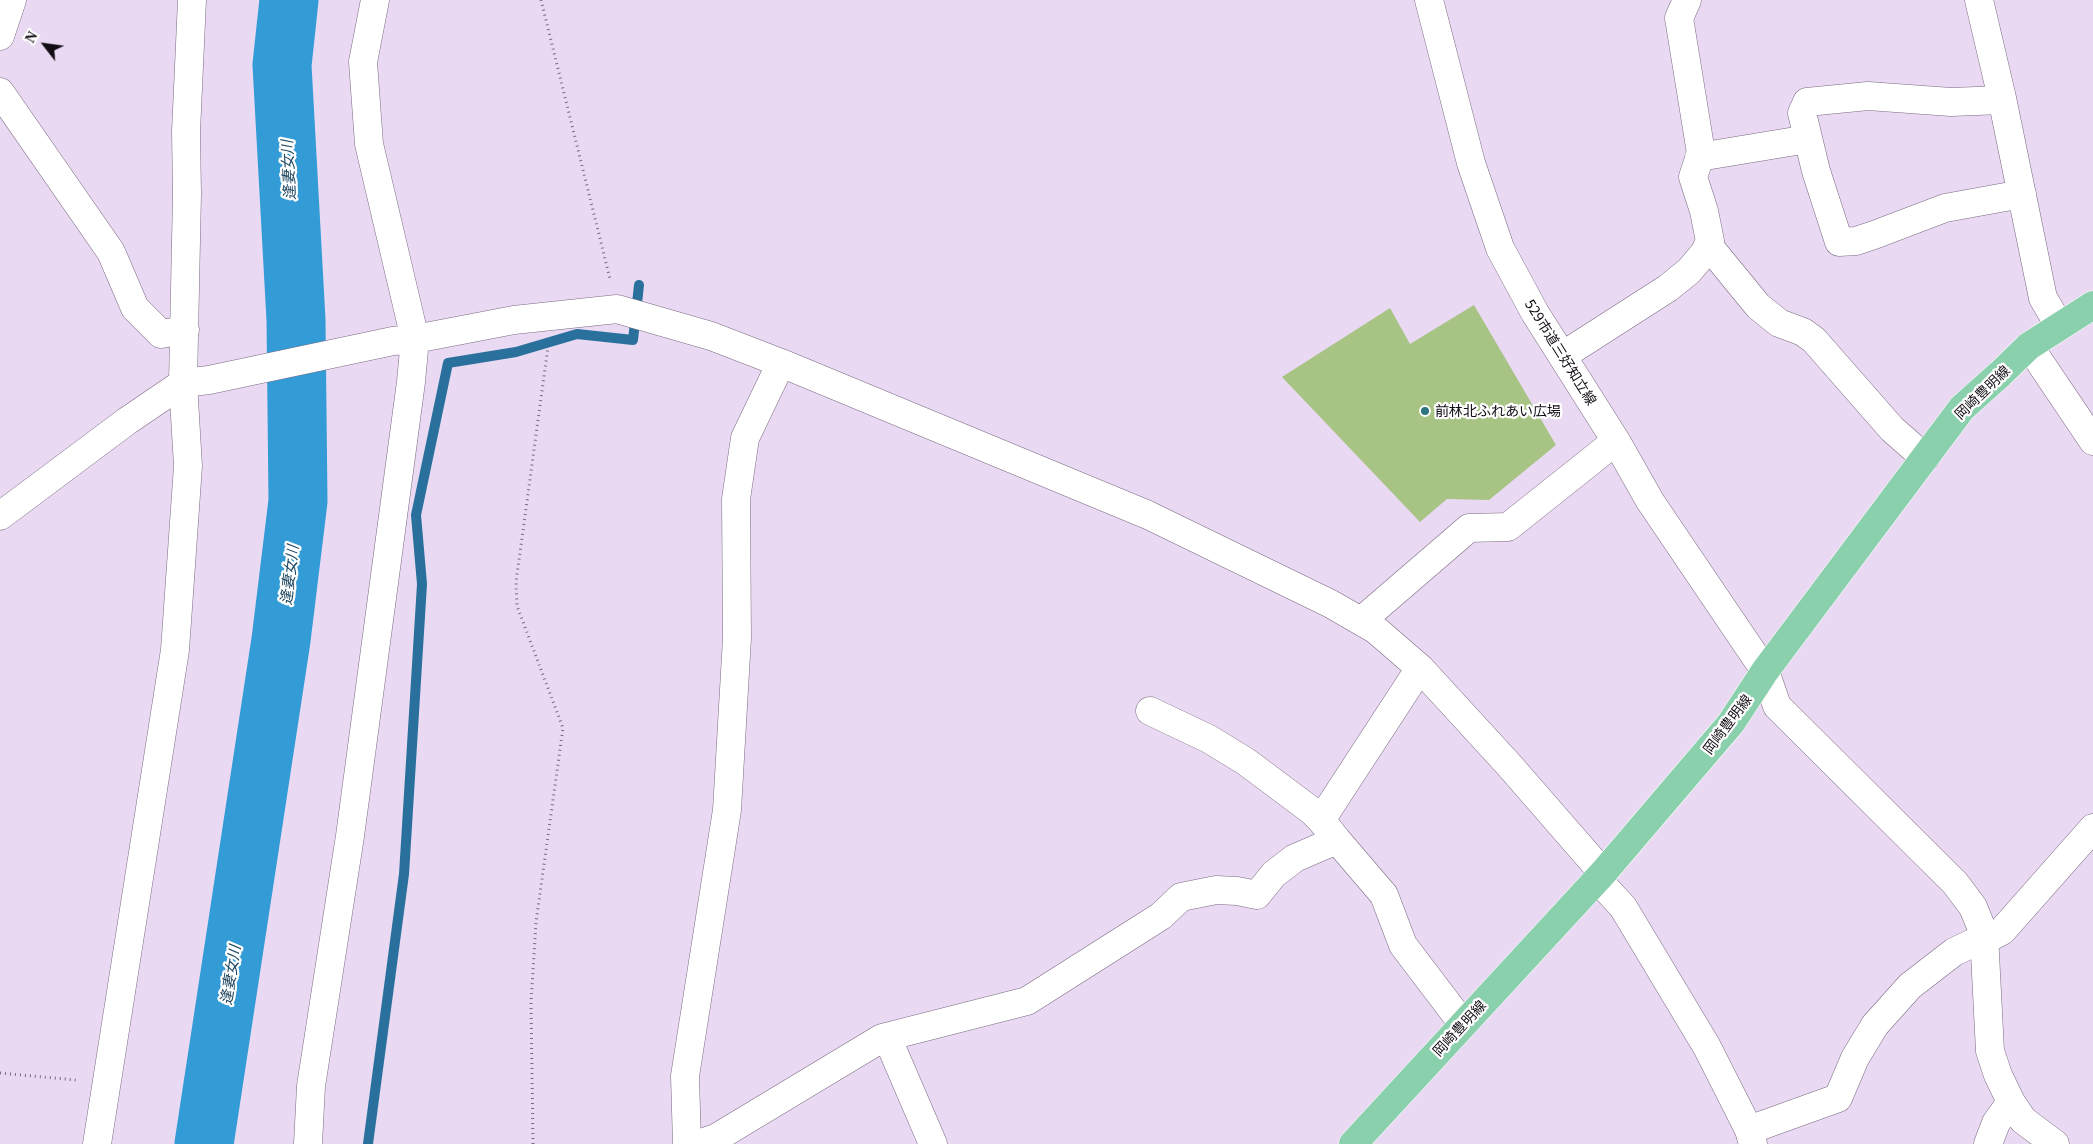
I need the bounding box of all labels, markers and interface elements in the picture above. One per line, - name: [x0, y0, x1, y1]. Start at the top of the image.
- north arrow: [20, 20, 70, 70]
- text: N: [23, 29, 41, 45]
- water label: 逢妻女川: [277, 140, 299, 200]
- street label: 529市道三好知立線: [1522, 296, 1600, 408]
- street label: 岡崎豊明線: [1951, 362, 2013, 422]
- place label: 前林北ふれあい広場: [1435, 403, 1561, 419]
- marker: 前林北ふれあい広場: [1419, 405, 1431, 417]
- water label: 逢妻女川: [276, 544, 302, 606]
- street label: 岡崎豊明線: [1699, 691, 1755, 757]
- water label: 逢妻女川: [216, 944, 244, 1006]
- street label: 岡崎豊明線: [1429, 997, 1489, 1059]

